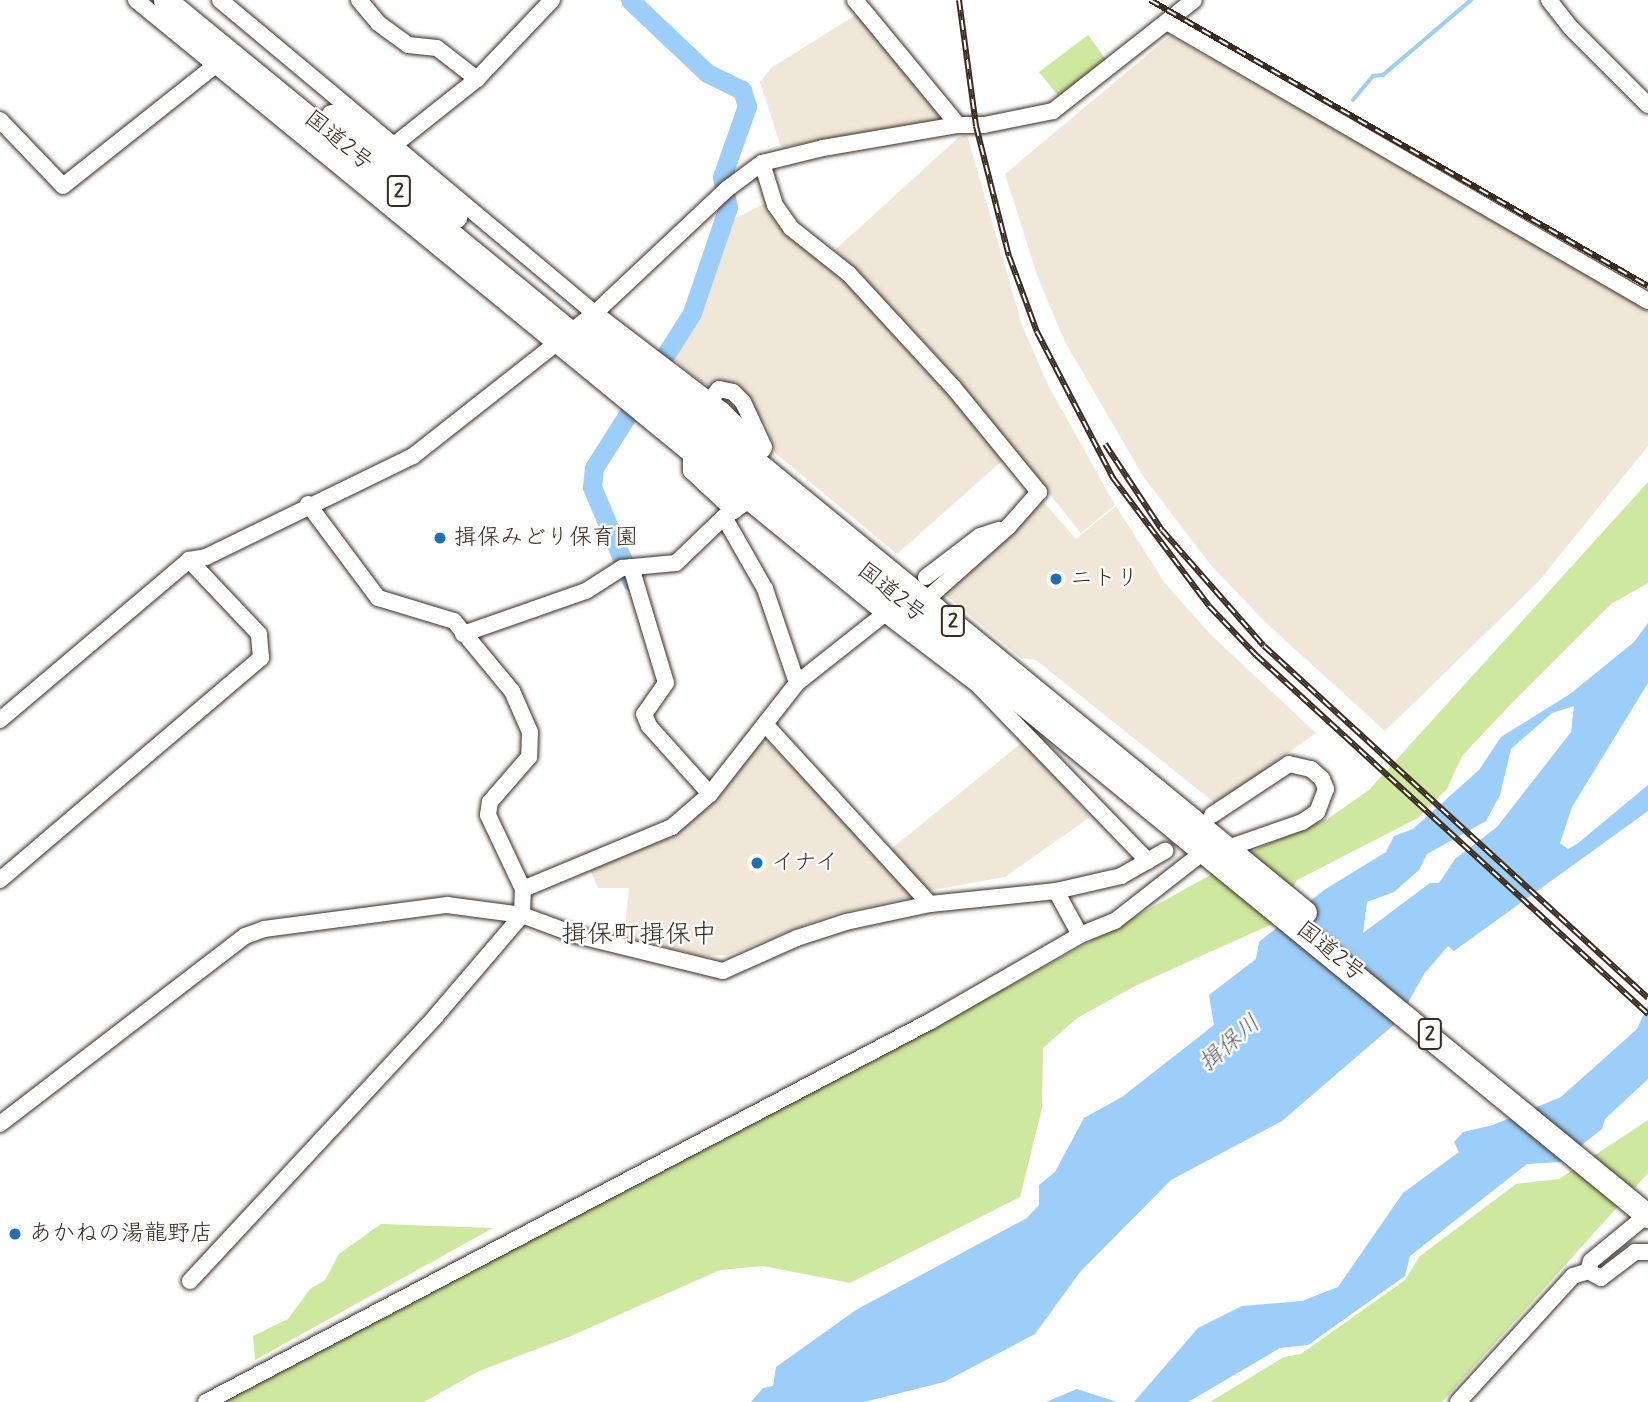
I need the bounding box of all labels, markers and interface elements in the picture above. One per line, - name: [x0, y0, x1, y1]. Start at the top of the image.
- street label: 国道2号: [298, 105, 378, 177]
- road number: 2: [387, 174, 411, 208]
- place label: 揖保みどり保育園: [454, 524, 638, 552]
- marker: 揖保みどり保育園: [432, 530, 448, 546]
- street label: 国道2号: [851, 557, 931, 629]
- place label: ニトリ: [1070, 565, 1139, 593]
- marker: ニトリ: [1048, 571, 1064, 587]
- road number: 2: [941, 604, 965, 638]
- place label: イナイ: [771, 849, 840, 877]
- marker: イナイ: [749, 855, 765, 871]
- street label: 国道2号: [1290, 916, 1370, 988]
- district label: 揖保町揖保中: [561, 920, 717, 952]
- water label: 揖保川: [1193, 1010, 1267, 1078]
- road number: 2: [1418, 1016, 1442, 1052]
- place label: あかねの湯龍野店: [29, 1220, 213, 1248]
- marker: あかねの湯龍野店: [7, 1226, 23, 1242]

